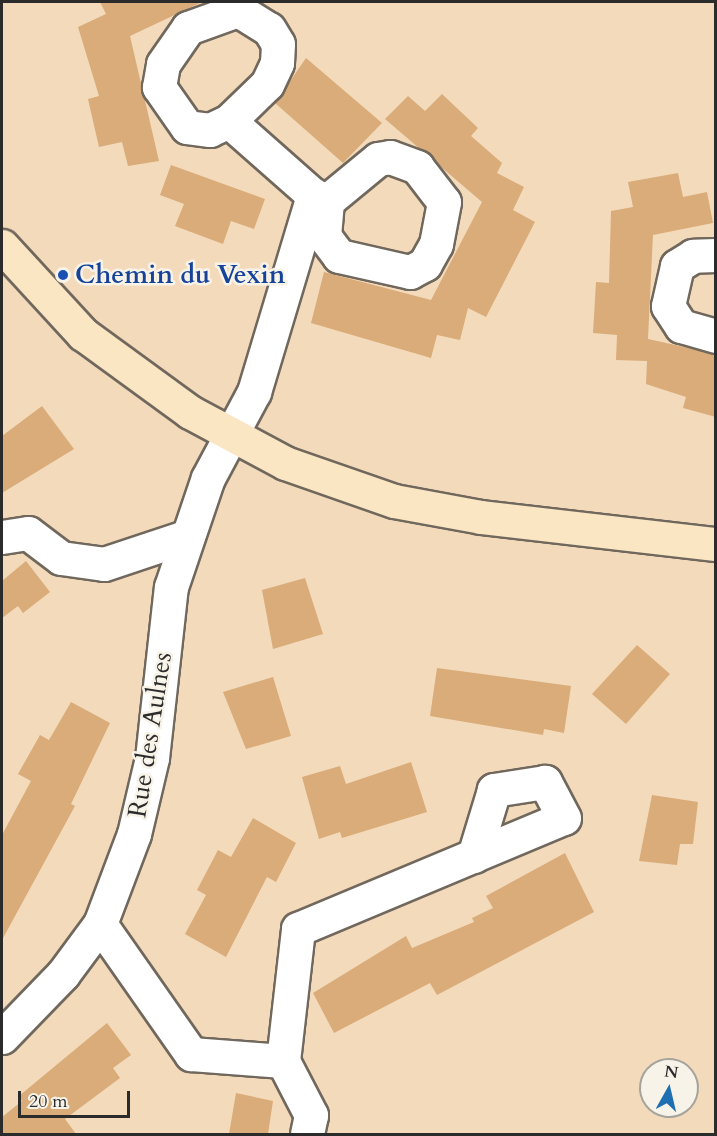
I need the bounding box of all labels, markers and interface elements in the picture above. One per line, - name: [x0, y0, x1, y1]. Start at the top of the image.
- place label: Chemin du Vexin: [75, 259, 286, 291]
- marker: Chemin du Vexin: [56, 268, 70, 282]
- street label: Rue des Aulnes: [122, 650, 178, 820]
- north arrow: [639, 1058, 699, 1118]
- text: N: [663, 1060, 680, 1084]
- scale bar: [21, 1079, 134, 1117]
- text: 20 m: [29, 1089, 68, 1114]

